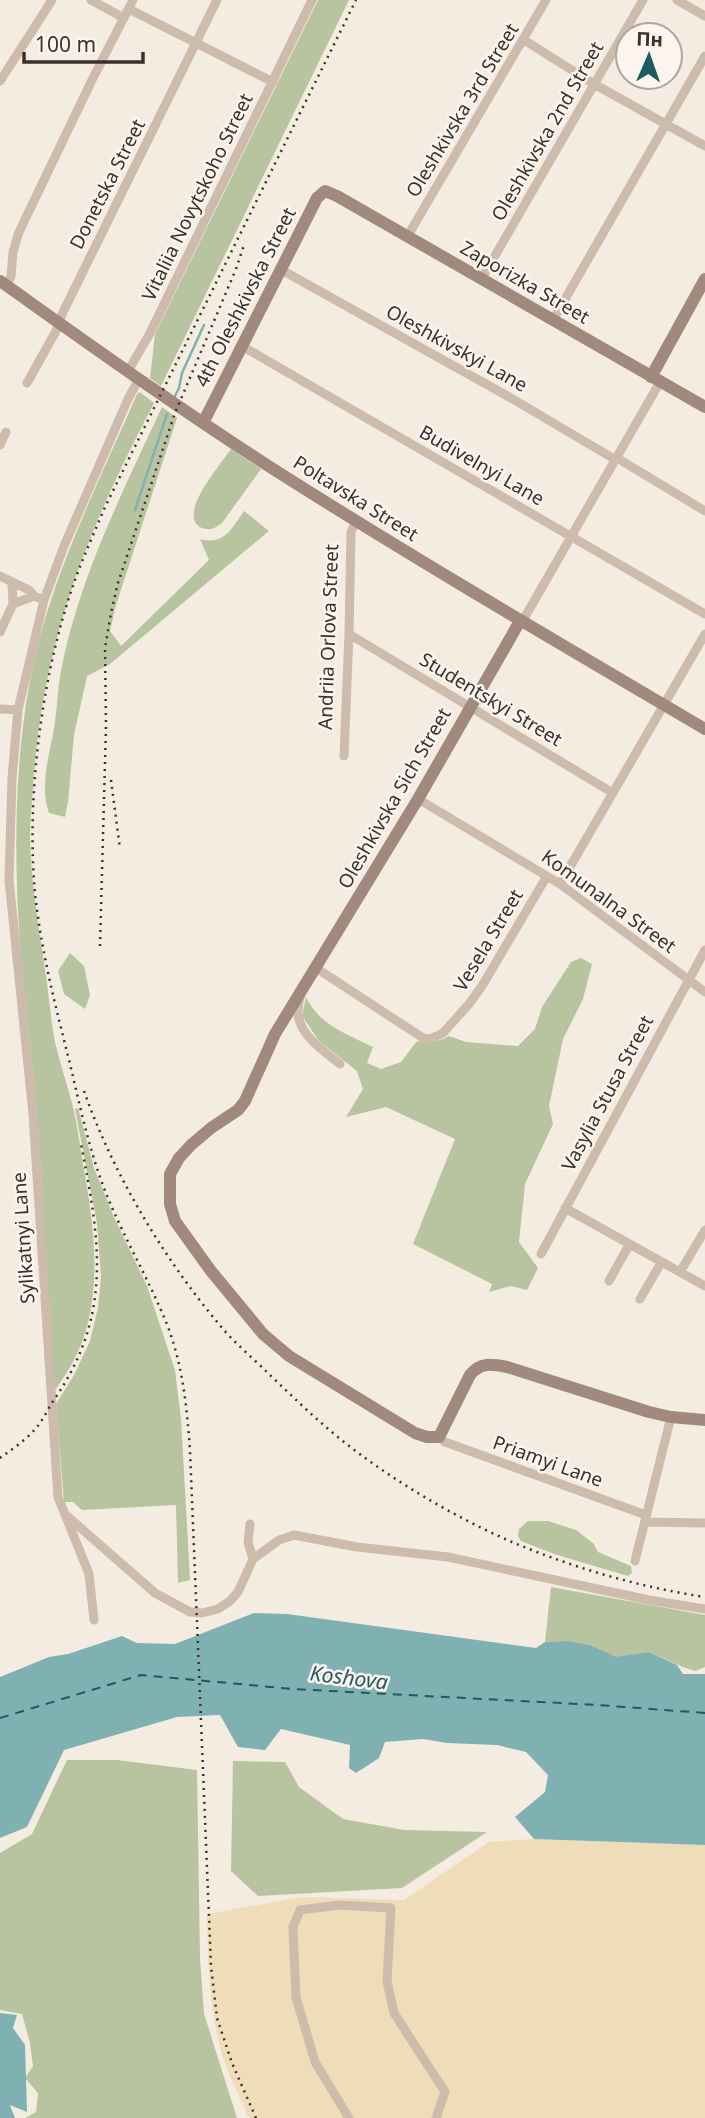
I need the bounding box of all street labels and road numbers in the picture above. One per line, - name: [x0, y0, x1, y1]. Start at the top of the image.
- street label: Oleshkivska 3rd Street: [400, 18, 524, 202]
- street label: Oleshkivska 2nd Street: [485, 36, 609, 225]
- street label: Vitaliia Novytskoho Street: [135, 89, 259, 305]
- street label: Donetska Street: [63, 114, 151, 253]
- street label: 4th Oleshkivska Street: [188, 203, 302, 391]
- street label: Zaporizka Street: [456, 234, 594, 330]
- street label: Oleshkivskyi Lane: [382, 298, 532, 398]
- street label: Budivelnyi Lane: [415, 419, 549, 511]
- street label: Poltavska Street: [288, 449, 424, 547]
- street label: Andriia Orlova Street: [312, 544, 344, 730]
- street label: Studentskyi Street: [415, 646, 567, 752]
- street label: Oleshkivska Sich Street: [331, 703, 457, 893]
- street label: Komunalna Street: [536, 843, 682, 959]
- street label: Vesela Street: [447, 884, 529, 996]
- street label: Vasylia Stusa Street: [555, 1011, 659, 1175]
- street label: Sylikatnyi Lane: [5, 1171, 41, 1305]
- street label: Priamyi Lane: [489, 1429, 607, 1493]

